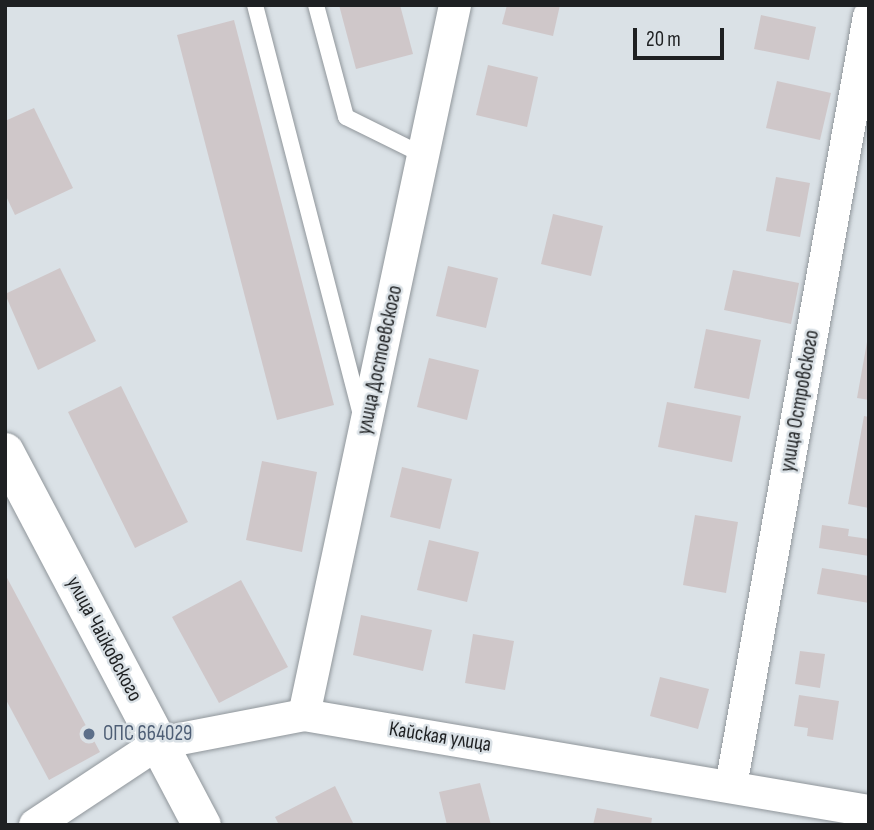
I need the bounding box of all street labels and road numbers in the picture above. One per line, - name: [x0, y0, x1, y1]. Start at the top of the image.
- street label: улица Достоевского: [352, 283, 408, 437]
- street label: улица Островского: [775, 328, 825, 474]
- street label: улица Чайковского: [61, 572, 147, 706]
- street label: Кайская улица: [387, 716, 493, 758]

